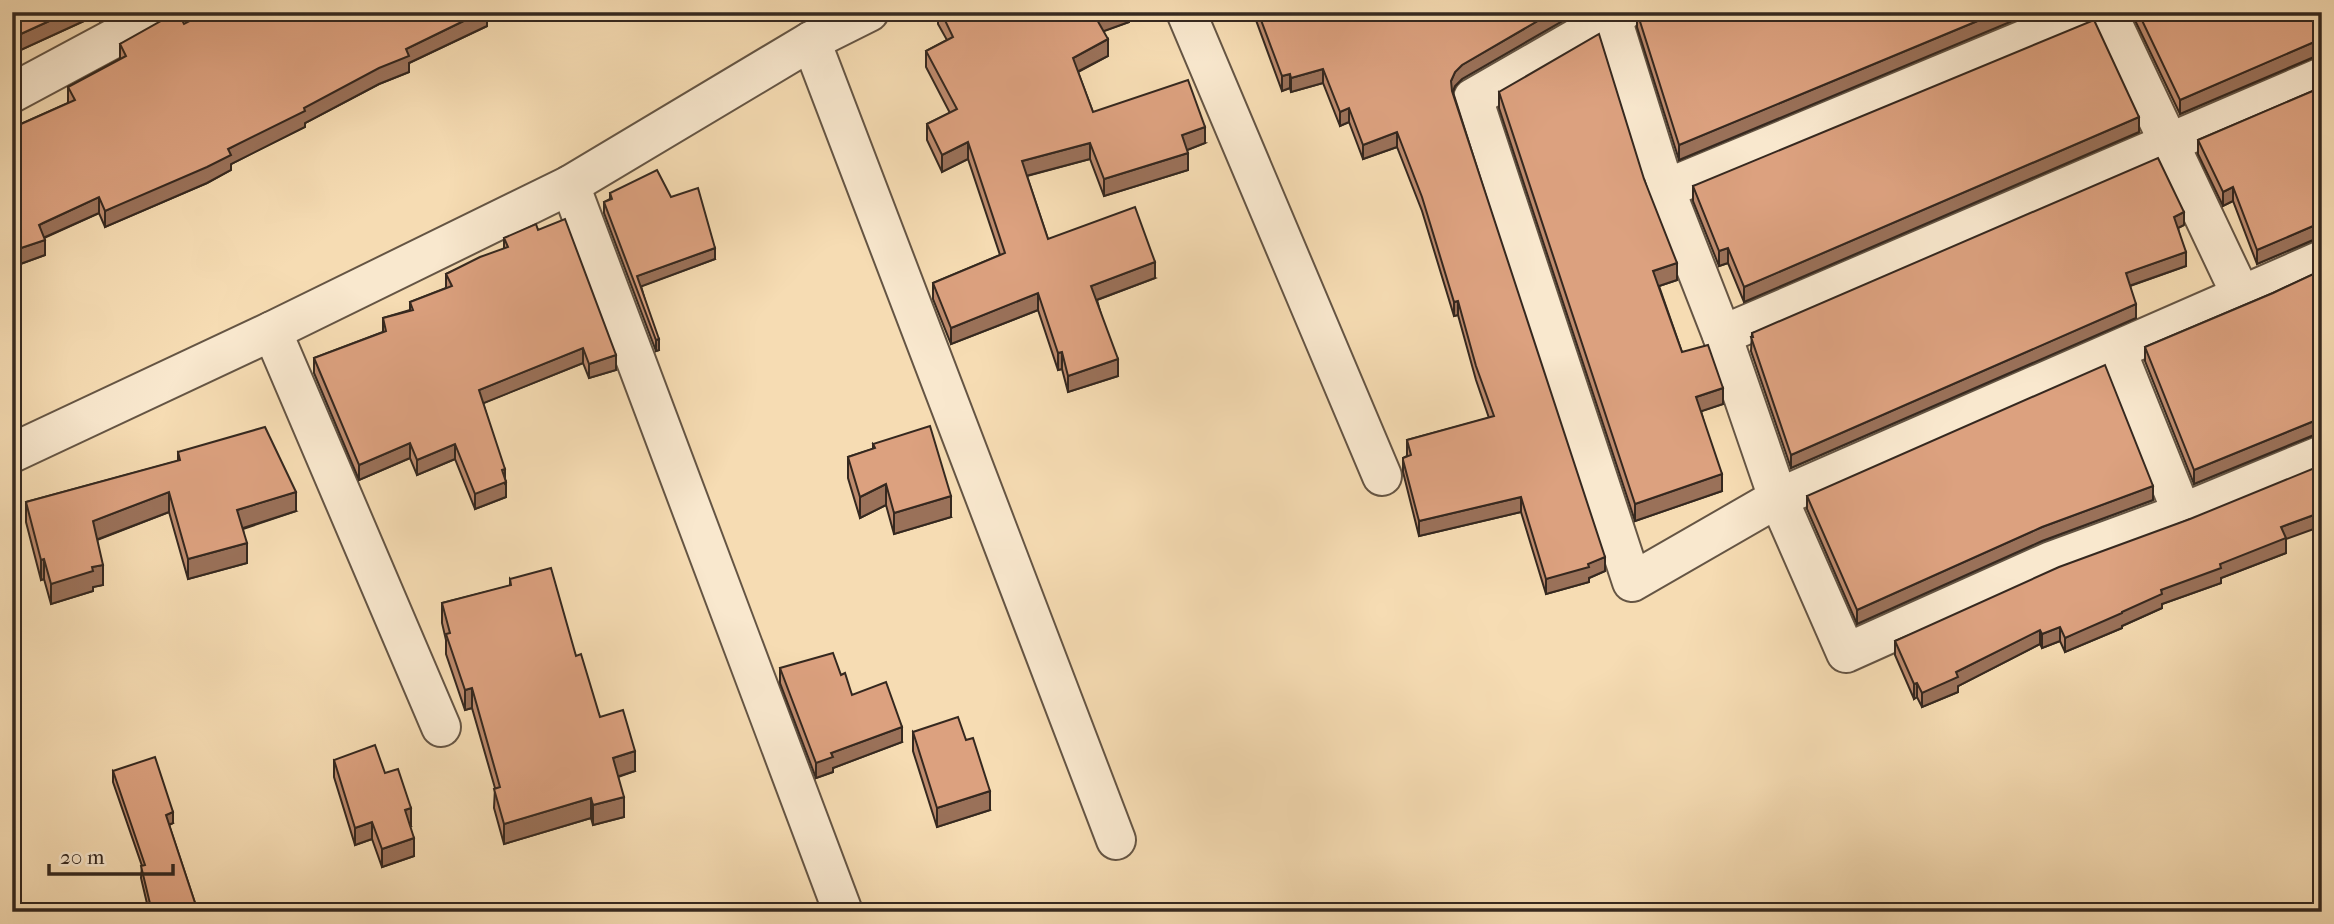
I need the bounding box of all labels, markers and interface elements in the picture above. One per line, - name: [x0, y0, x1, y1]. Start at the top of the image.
- scale bar: [49, 833, 173, 877]
- text: 20 m: [60, 845, 105, 869]

